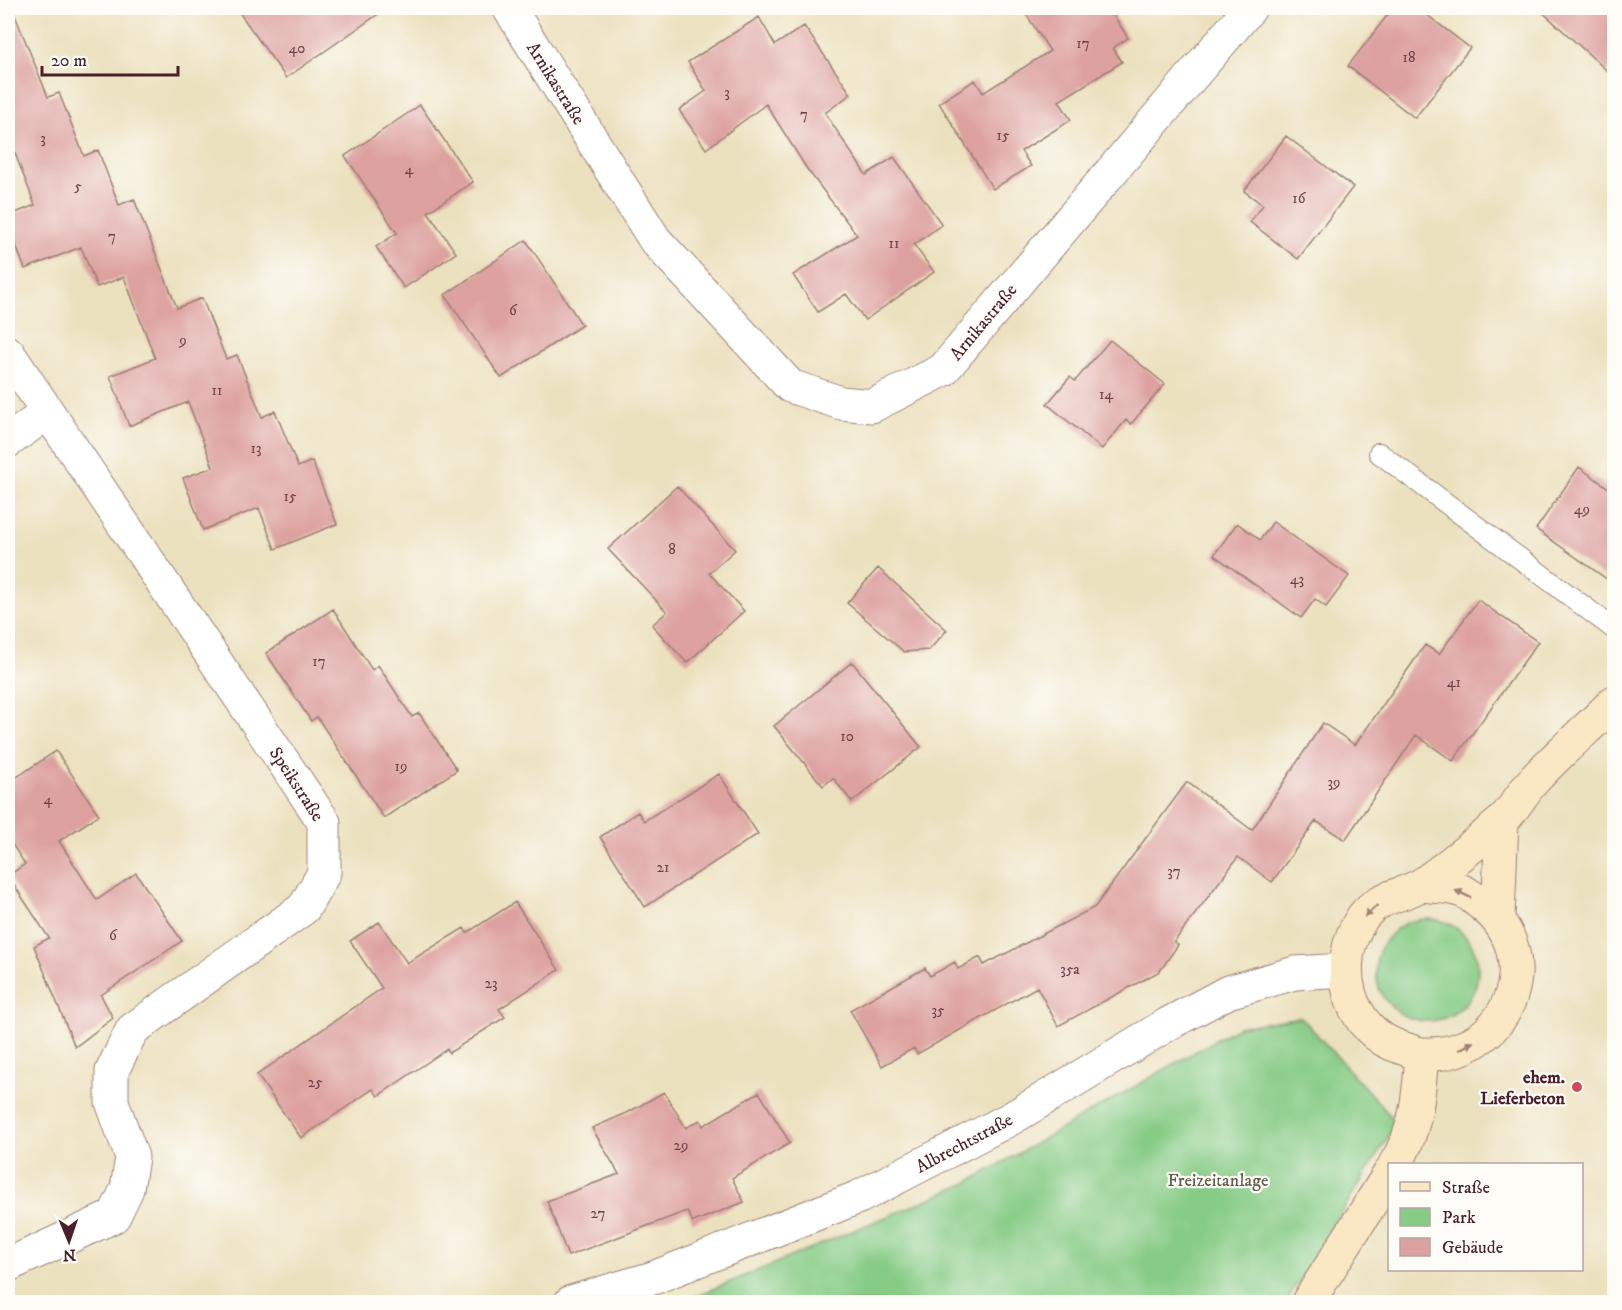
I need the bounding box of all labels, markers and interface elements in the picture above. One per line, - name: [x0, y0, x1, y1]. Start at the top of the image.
- house number: 17: [1076, 34, 1090, 53]
- street label: Arnikastraße: [521, 38, 589, 129]
- scale bar: [42, 39, 178, 77]
- house number: 40: [289, 39, 305, 58]
- house number: 18: [1402, 48, 1416, 67]
- text: 20 m: [51, 50, 87, 72]
- house number: 3: [724, 83, 730, 102]
- house number: 7: [800, 105, 808, 124]
- house number: 15: [997, 126, 1010, 145]
- house number: 3: [40, 129, 46, 148]
- house number: 4: [405, 160, 414, 179]
- house number: 5: [74, 177, 82, 196]
- house number: 16: [1292, 189, 1307, 208]
- house number: 7: [108, 227, 116, 246]
- house number: 11: [888, 234, 900, 253]
- street label: Arnikastraße: [945, 280, 1022, 365]
- house number: 6: [509, 301, 518, 320]
- house number: 9: [178, 331, 187, 350]
- house number: 11: [211, 381, 223, 400]
- house number: 14: [1099, 385, 1113, 404]
- house number: 13: [250, 439, 262, 458]
- house number: 15: [284, 487, 297, 506]
- house number: 49: [1574, 500, 1590, 519]
- house number: 8: [668, 540, 676, 559]
- house number: 43: [1290, 570, 1304, 589]
- house number: 17: [312, 652, 326, 671]
- house number: 41: [1447, 673, 1461, 692]
- house number: 10: [840, 727, 854, 746]
- street label: Speikstraße: [264, 743, 328, 826]
- house number: 19: [395, 757, 407, 776]
- house number: 39: [1327, 773, 1341, 792]
- house number: 4: [44, 790, 53, 809]
- house number: 21: [657, 858, 669, 877]
- house number: 37: [1167, 862, 1181, 881]
- one-way arrow: [1454, 889, 1472, 899]
- one-way arrow: [1363, 904, 1378, 918]
- house number: 6: [109, 926, 118, 945]
- house number: 35a: [1060, 960, 1080, 979]
- house number: 23: [485, 974, 497, 993]
- house number: 35: [931, 1001, 945, 1020]
- one-way arrow: [1458, 1041, 1475, 1051]
- place label: ehem. Lieferbeton: [1480, 1067, 1566, 1110]
- house number: 25: [308, 1073, 323, 1092]
- marker: ehem. Lieferbeton: [1570, 1080, 1584, 1094]
- street label: Albrechtstraße: [912, 1109, 1017, 1179]
- house number: 29: [674, 1136, 688, 1155]
- legend: [1388, 1163, 1583, 1271]
- park label: Freizeitanlage: [1168, 1170, 1268, 1192]
- text: Straße: [1442, 1177, 1490, 1199]
- house number: 27: [591, 1204, 606, 1223]
- text: Park: [1442, 1207, 1476, 1229]
- north arrow: [39, 1211, 99, 1271]
- text: Gebäude: [1442, 1237, 1503, 1259]
- text: N: [63, 1245, 76, 1265]

